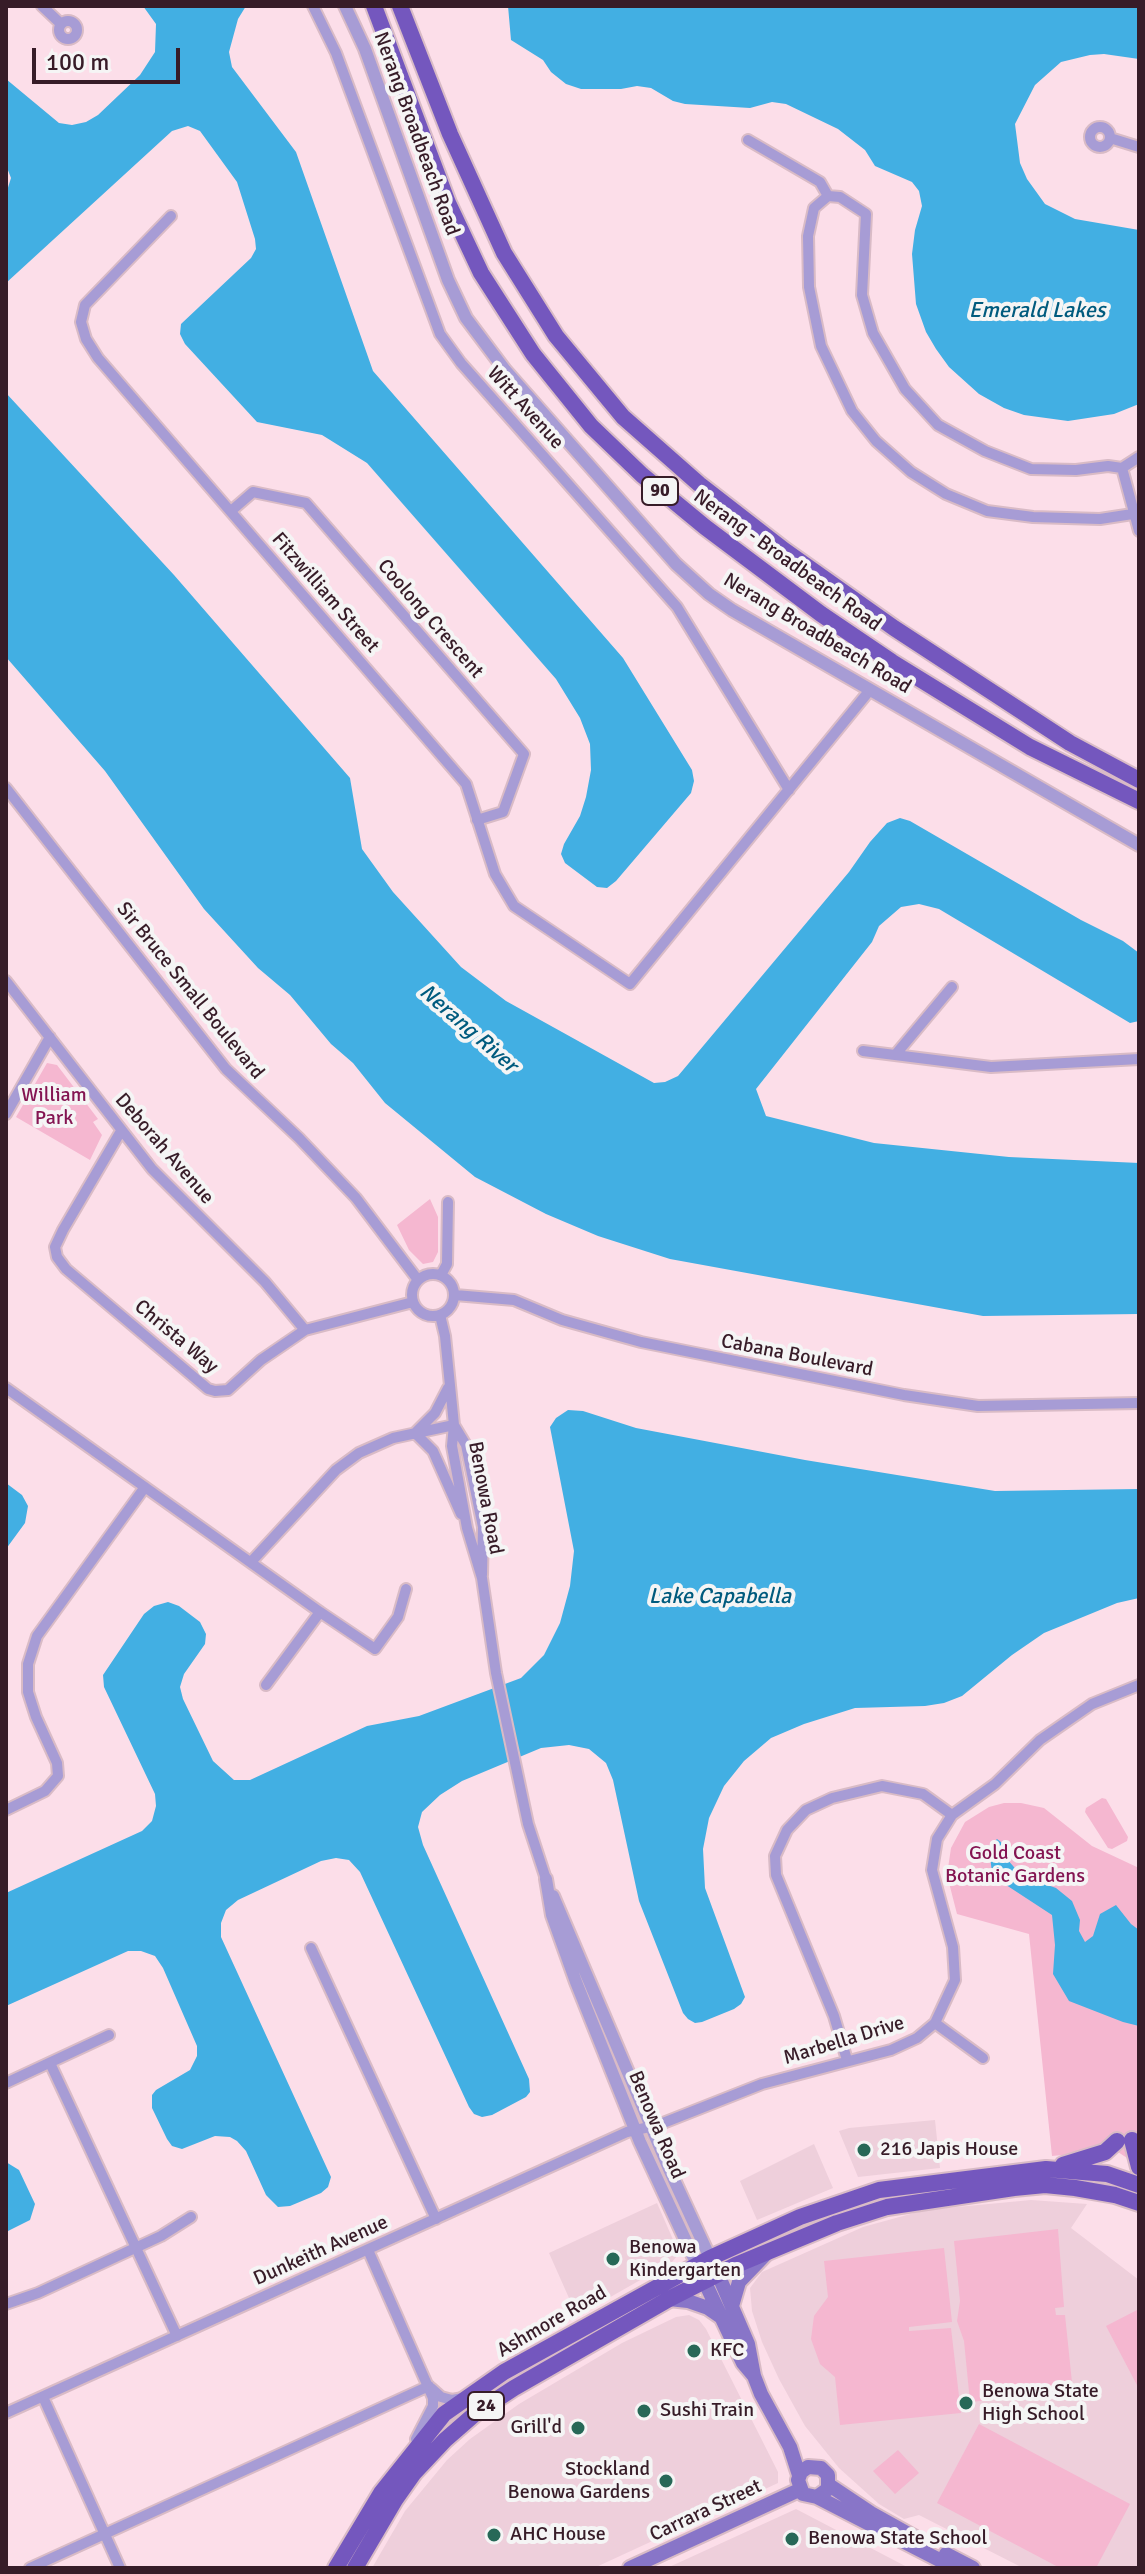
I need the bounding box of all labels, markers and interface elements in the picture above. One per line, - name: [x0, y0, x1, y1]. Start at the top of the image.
- street label: Nerang Broadbeach Road: [368, 29, 464, 239]
- scale bar: [36, 32, 184, 82]
- text: 100 m: [46, 47, 109, 77]
- water label: Emerald Lakes: [969, 298, 1105, 324]
- street label: Witt Avenue: [482, 362, 568, 454]
- road number: 90: [642, 477, 678, 505]
- street label: Nerang - Broadbeach Road: [688, 485, 886, 637]
- street label: Fitzwilliam Street: [266, 528, 384, 658]
- street label: Coolong Crescent: [372, 555, 488, 683]
- street label: Nerang Broadbeach Road: [719, 568, 915, 700]
- street label: Sir Bruce Small Boulevard: [111, 898, 269, 1084]
- water label: Nerang River: [414, 979, 522, 1079]
- park label: William Park: [21, 1084, 87, 1131]
- street label: Deborah Avenue: [109, 1089, 219, 1209]
- street label: Christa Way: [129, 1295, 223, 1379]
- street label: Cabana Boulevard: [719, 1330, 875, 1382]
- street label: Benowa Road: [462, 1439, 508, 1557]
- water label: Lake Capabella: [649, 1584, 791, 1610]
- park label: Gold Coast Botanic Gardens: [945, 1842, 1085, 1889]
- street label: Marbella Drive: [781, 2011, 907, 2071]
- street label: Benowa Road: [623, 2067, 689, 2183]
- place label: 216 Japis House: [880, 2138, 1018, 2162]
- marker: 216 Japis House: [855, 2141, 873, 2159]
- street label: Dunkeith Avenue: [250, 2211, 392, 2291]
- place label: Benowa Kindergarten: [629, 2236, 741, 2283]
- marker: Benowa Kindergarten: [604, 2250, 622, 2268]
- street label: Ashmore Road: [493, 2281, 611, 2363]
- place label: KFC: [710, 2339, 744, 2363]
- marker: KFC: [685, 2342, 703, 2360]
- place label: Benowa State High School: [982, 2380, 1099, 2427]
- road number: 24: [468, 2392, 504, 2420]
- marker: Benowa State High School: [957, 2394, 975, 2412]
- place label: Sushi Train: [660, 2399, 754, 2423]
- marker: Sushi Train: [635, 2402, 653, 2420]
- place label: Grill'd: [510, 2416, 562, 2440]
- marker: Grill'd: [569, 2419, 587, 2437]
- place label: Stockland Benowa Gardens: [508, 2458, 650, 2505]
- marker: Stockland Benowa Gardens: [657, 2472, 675, 2490]
- street label: Carrara Street: [646, 2475, 766, 2547]
- place label: AHC House: [510, 2523, 606, 2547]
- marker: AHC House: [485, 2526, 503, 2544]
- place label: Benowa State School: [808, 2527, 987, 2551]
- marker: Benowa State School: [783, 2530, 801, 2548]

